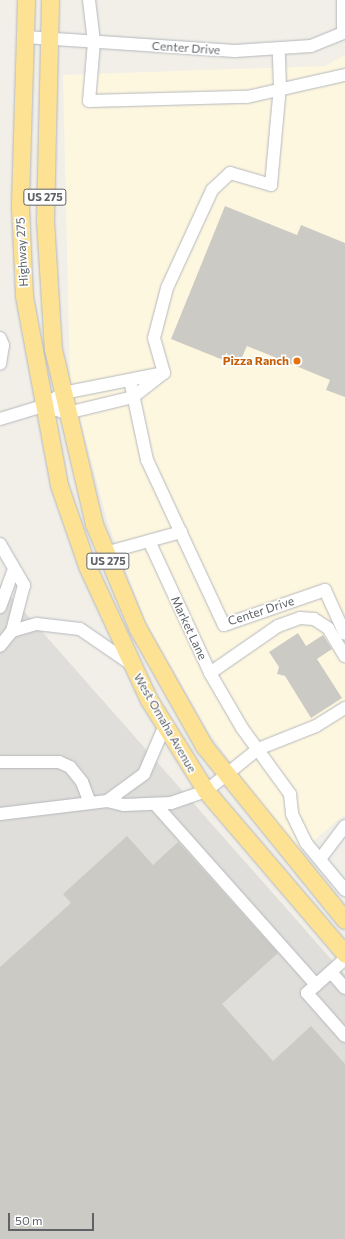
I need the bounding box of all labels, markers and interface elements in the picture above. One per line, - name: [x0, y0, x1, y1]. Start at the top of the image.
- street label: Center Drive: [151, 38, 221, 58]
- road number: US 275: [23, 188, 67, 206]
- street label: Highway 275: [13, 217, 31, 287]
- place label: Pizza Ranch: [223, 354, 289, 368]
- marker: Pizza Ranch: [292, 356, 302, 366]
- road number: US 275: [86, 552, 130, 570]
- street label: Market Lane: [168, 594, 210, 662]
- street label: Center Drive: [226, 594, 296, 628]
- street label: West Omaha Avenue: [131, 671, 199, 775]
- scale bar: [10, 1205, 96, 1231]
- text: 50 m: [15, 1213, 43, 1227]

